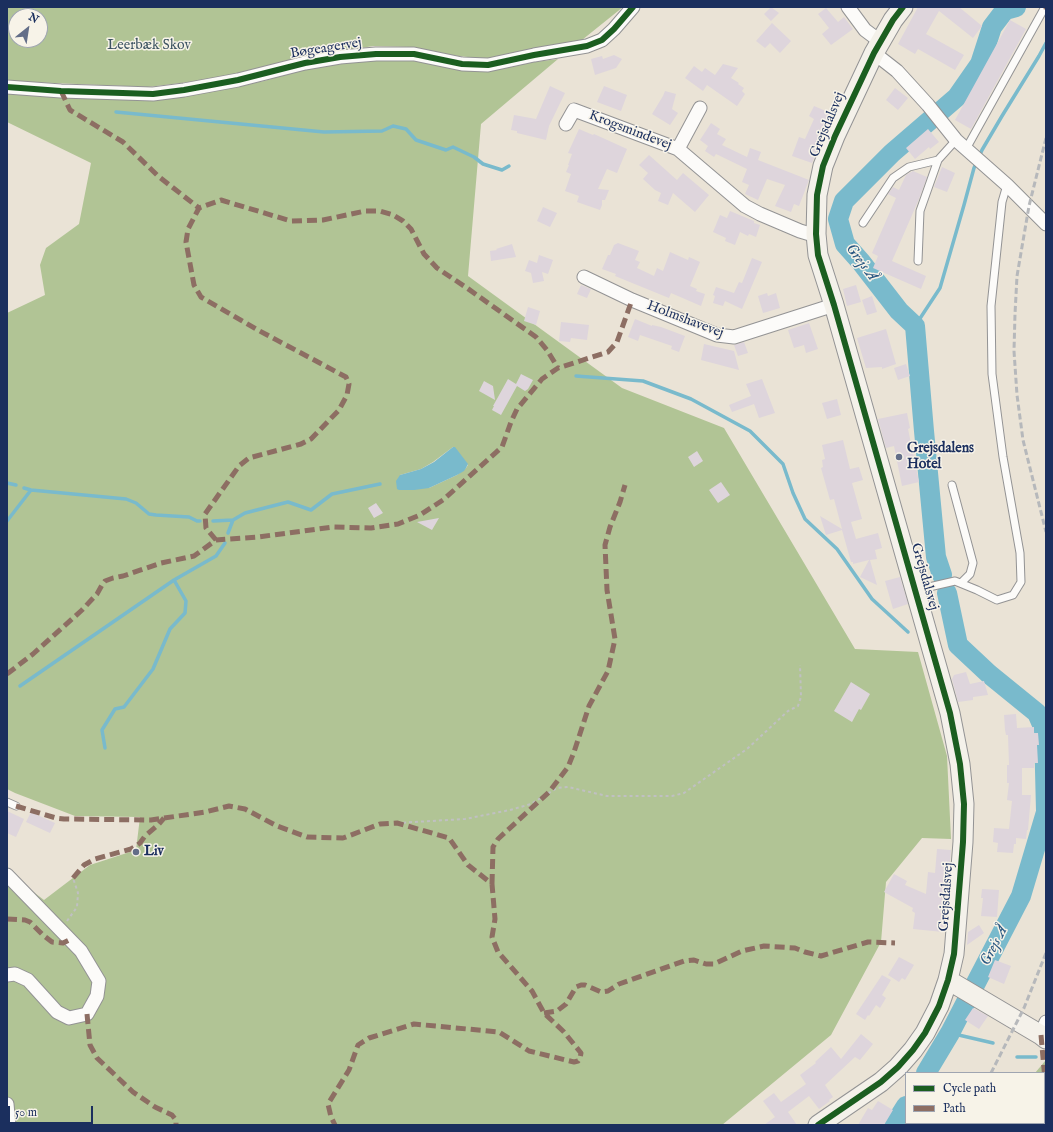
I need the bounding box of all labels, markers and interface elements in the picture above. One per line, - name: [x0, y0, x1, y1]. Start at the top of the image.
- north arrow: [8, 8, 48, 48]
- text: N: [26, 10, 41, 27]
- street label: Bøgeagervej: [289, 35, 363, 63]
- park label: Leerbæk Skov: [107, 38, 191, 54]
- street label: Grejsdalsvej: [807, 90, 849, 160]
- street label: Krogsmindevej: [586, 108, 674, 154]
- water label: Grejs Å: [841, 241, 881, 285]
- street label: Holmshavevej: [644, 298, 726, 342]
- place label: Grejsdalens Hotel: [907, 441, 974, 474]
- marker: Grejsdalens Hotel: [894, 452, 904, 462]
- street label: Grejsdalsvej: [906, 541, 942, 613]
- place label: Liv: [144, 844, 164, 860]
- marker: Liv: [131, 847, 141, 857]
- street label: Grejsdalsvej: [936, 862, 958, 932]
- water label: Grejs Å: [977, 923, 1013, 969]
- legend: [905, 1072, 1045, 1124]
- text: Cycle path: [943, 1081, 996, 1096]
- scale bar: [10, 1098, 95, 1124]
- text: Path: [943, 1101, 966, 1116]
- text: 50 m: [15, 1105, 37, 1120]

